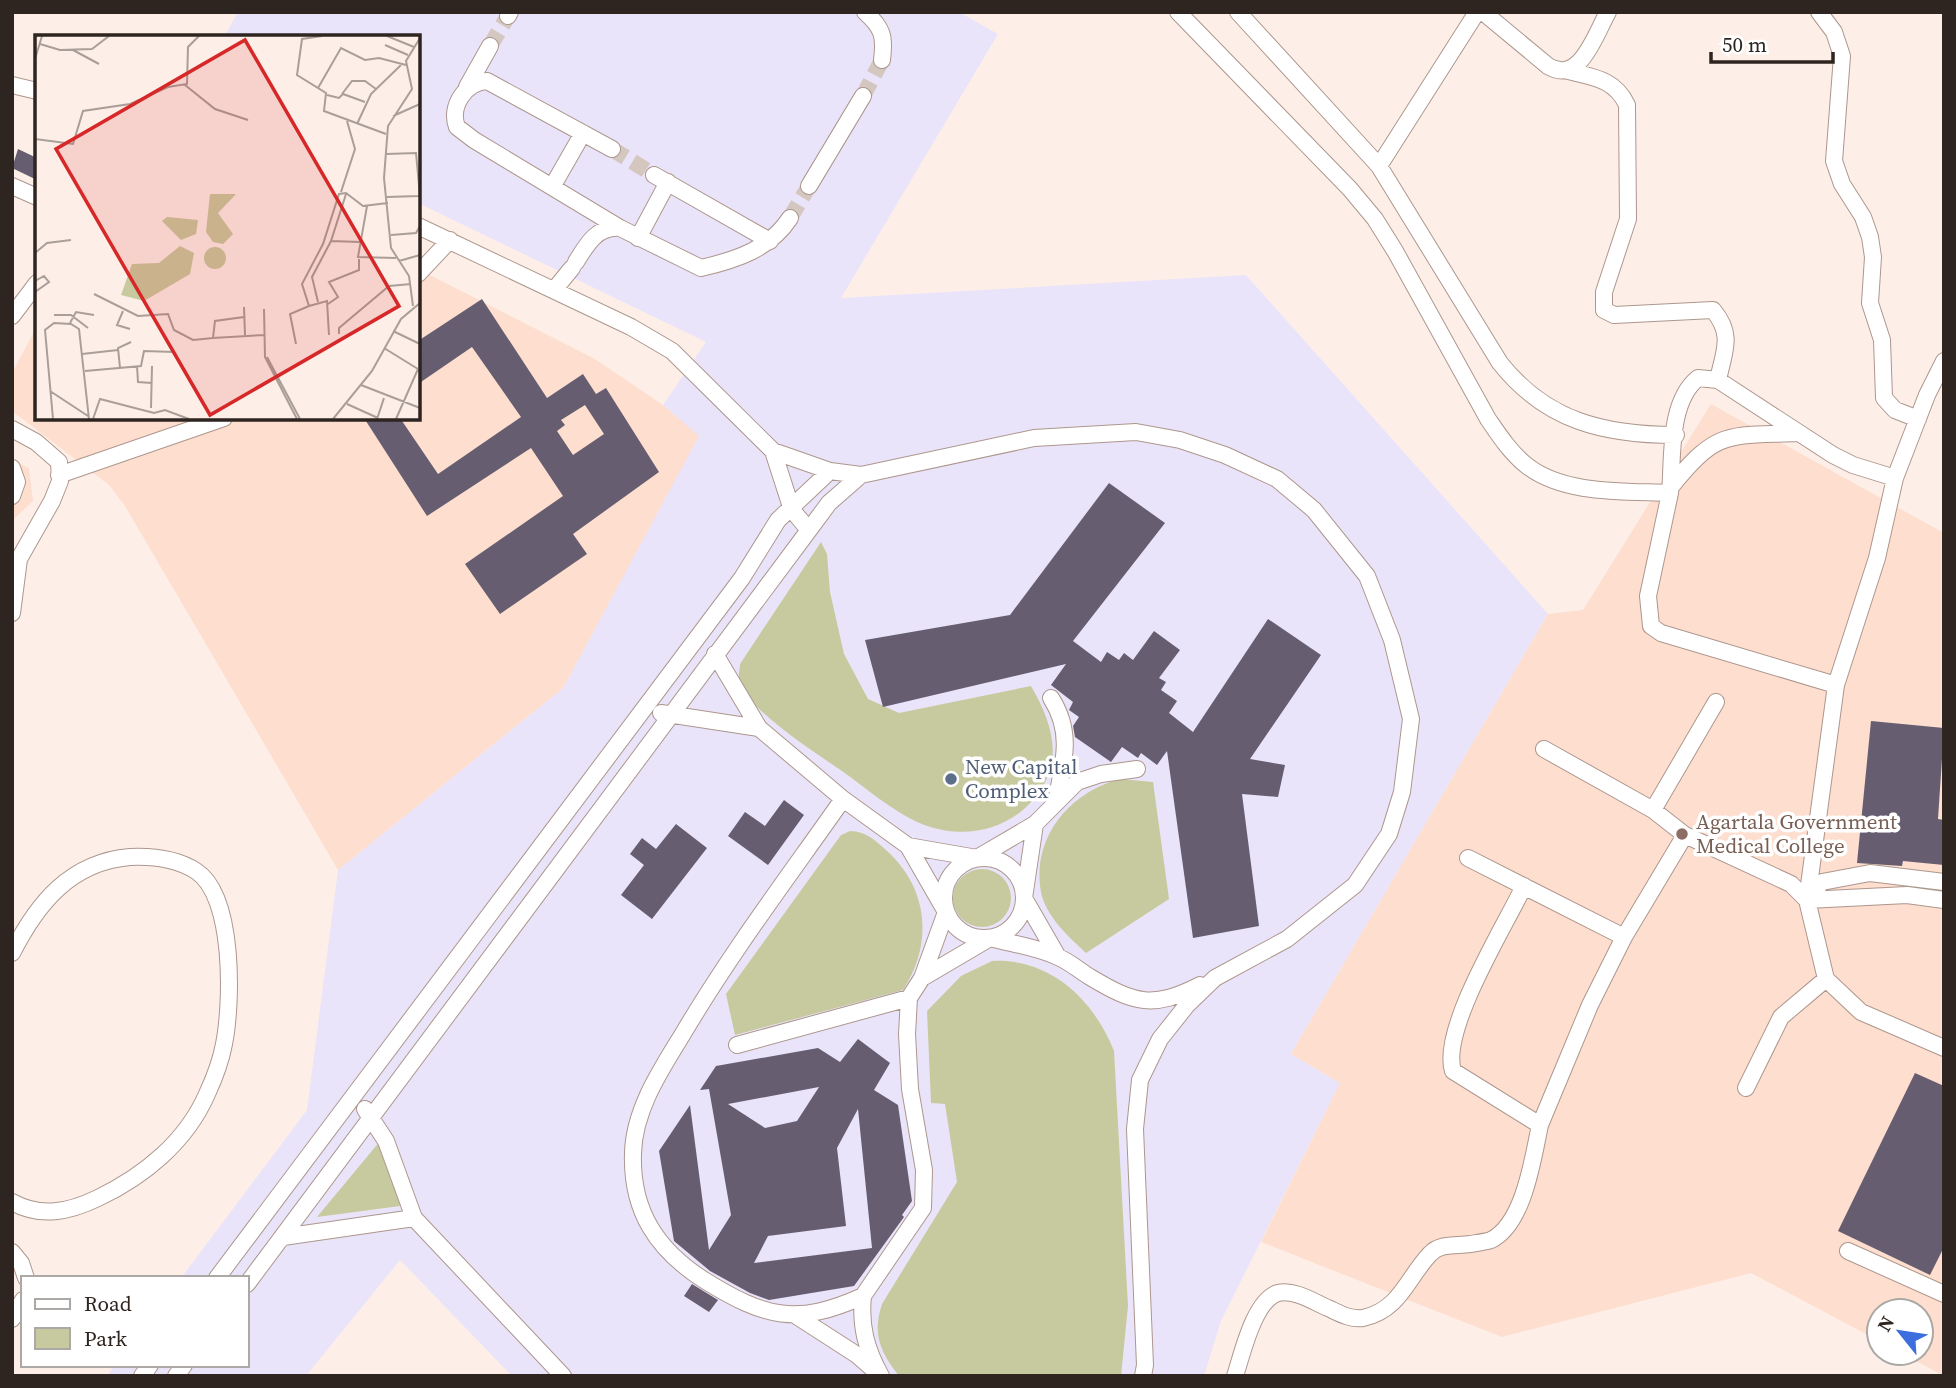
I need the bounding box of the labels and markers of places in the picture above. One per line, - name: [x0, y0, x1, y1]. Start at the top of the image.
- place label: New Capital Complex: [965, 752, 1077, 805]
- marker: New Capital Complex: [943, 771, 959, 787]
- place label: Agartala Government Medical College: [1696, 807, 1897, 860]
- marker: Agartala Government Medical College: [1674, 826, 1690, 842]

